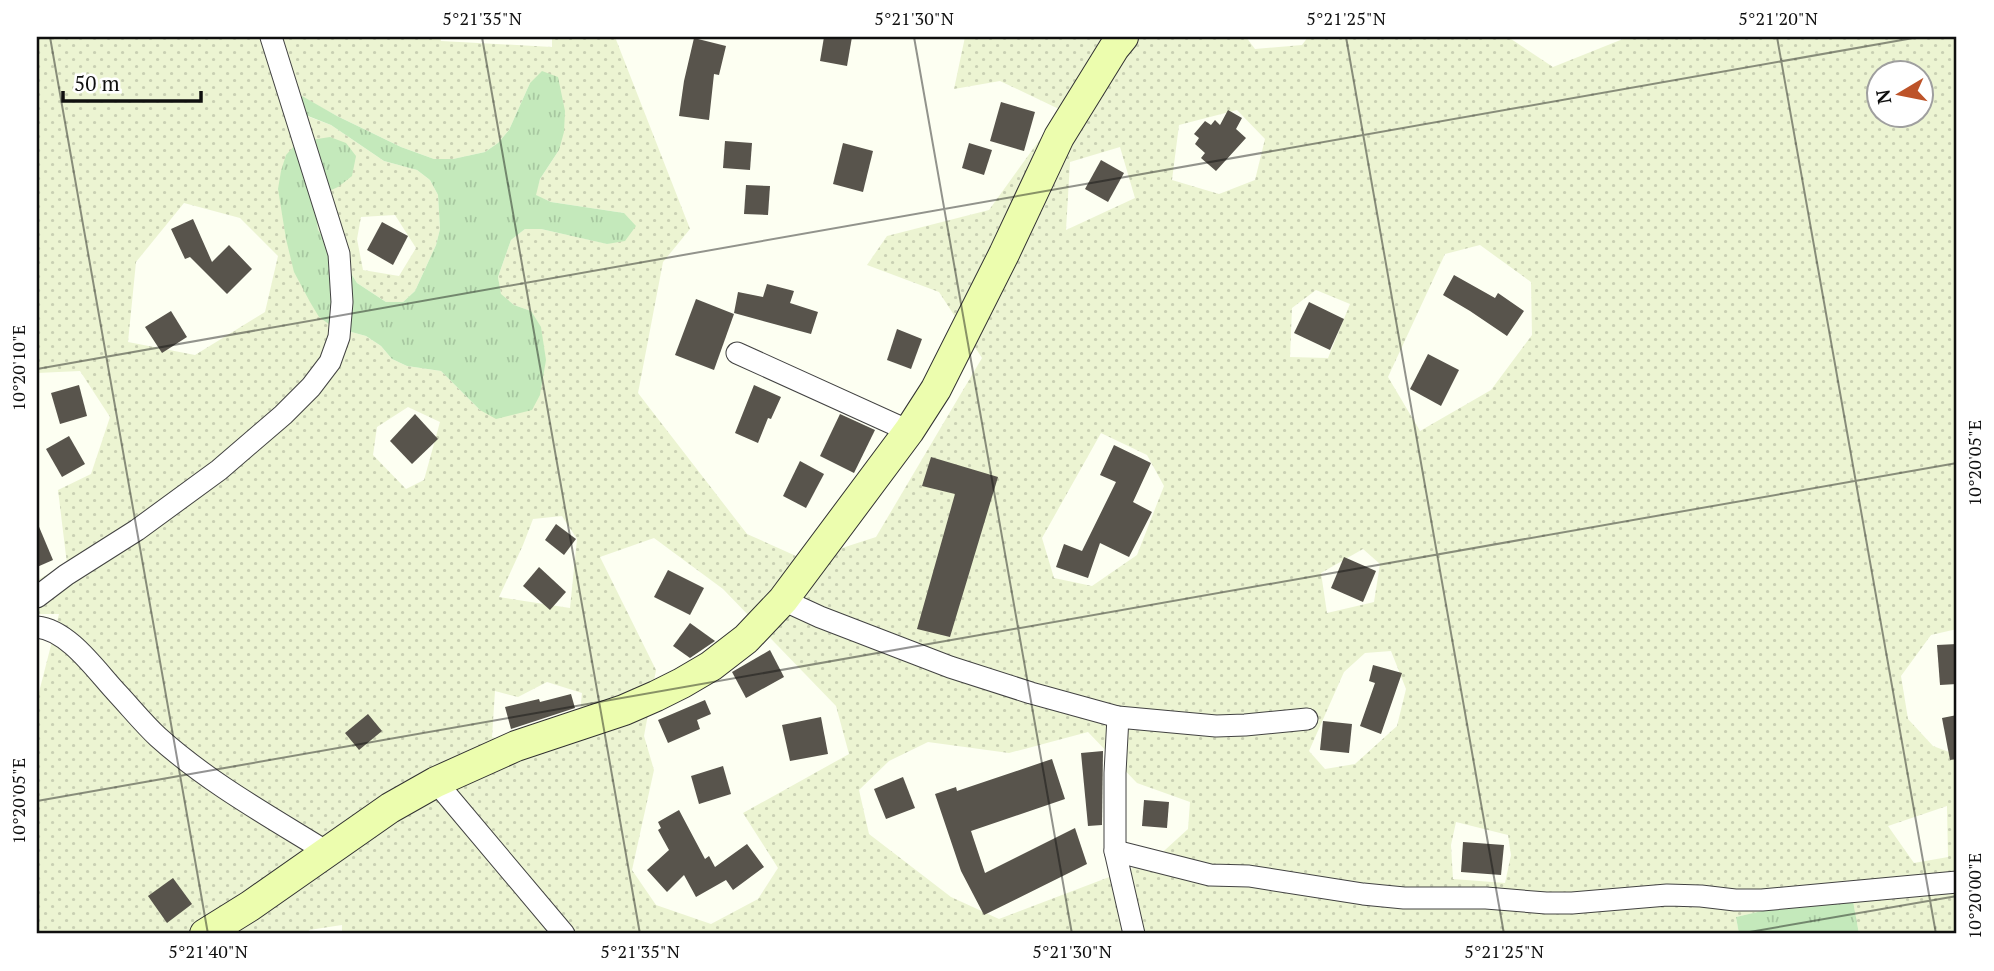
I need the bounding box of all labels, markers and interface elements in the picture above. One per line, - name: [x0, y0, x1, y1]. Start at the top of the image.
- text: 5°21'35"N: [442, 6, 522, 30]
- text: 5°21'30"N: [874, 6, 954, 30]
- text: 5°21'25"N: [1306, 6, 1386, 30]
- text: 5°21'20"N: [1738, 6, 1818, 30]
- scale bar: [63, 60, 201, 104]
- north arrow: [1864, 60, 1934, 130]
- text: 50 m: [74, 69, 120, 97]
- text: N: [1869, 87, 1896, 106]
- text: 10°20'10"E: [6, 325, 30, 411]
- text: 10°20'05"E: [1962, 420, 1986, 506]
- text: 10°20'05"E: [6, 758, 30, 844]
- text: 10°20'00"E: [1962, 853, 1986, 939]
- text: 5°21'40"N: [168, 939, 248, 963]
- text: 5°21'35"N: [600, 939, 680, 963]
- text: 5°21'30"N: [1032, 939, 1112, 963]
- text: 5°21'25"N: [1464, 939, 1544, 963]

